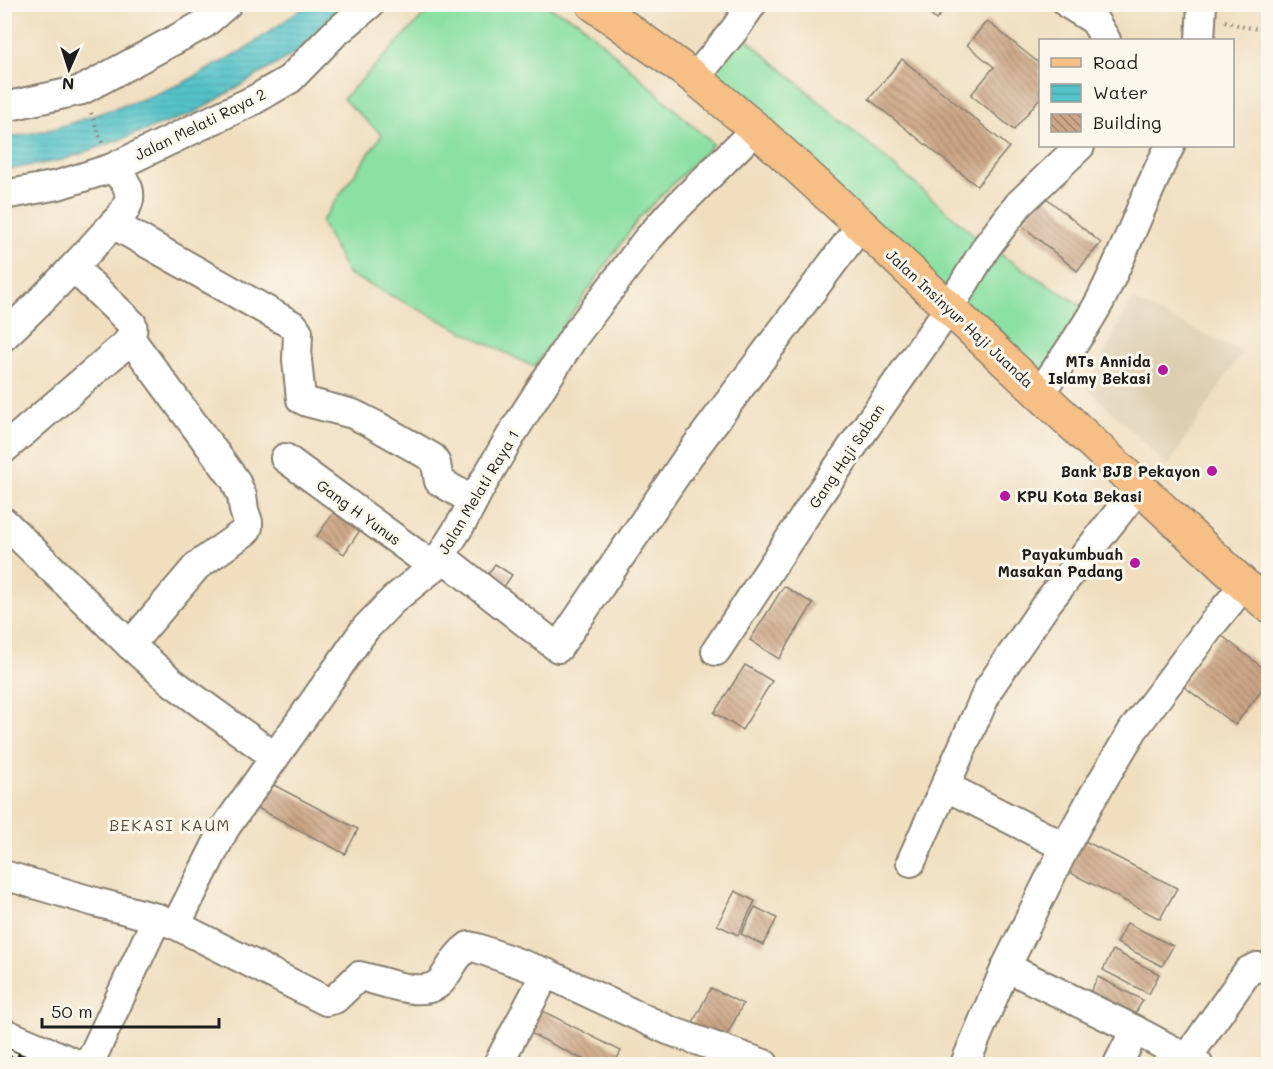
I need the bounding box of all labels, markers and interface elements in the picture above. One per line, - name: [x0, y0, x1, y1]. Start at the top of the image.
- north arrow: [39, 39, 99, 99]
- legend: [1039, 39, 1234, 147]
- text: Road: [1093, 50, 1138, 74]
- text: N: [62, 74, 75, 95]
- text: Water: [1093, 80, 1148, 104]
- street label: Jalan Melati Raya 2: [131, 84, 269, 164]
- text: Building: [1093, 110, 1161, 134]
- street label: Jalan Insinyur Haji Juanda: [882, 244, 1038, 392]
- place label: MTs Annida Islamy Bekasi: [1048, 351, 1151, 388]
- marker: MTs Annida Islamy Bekasi: [1156, 363, 1170, 377]
- street label: Gang Haji Saban: [804, 400, 888, 512]
- street label: Jalan Melati Raya 1: [433, 426, 523, 558]
- place label: Bank BJB Pekayon: [1061, 461, 1200, 481]
- marker: Bank BJB Pekayon: [1205, 464, 1219, 478]
- street label: Gang H Yunus: [313, 475, 405, 549]
- place label: KPU Kota Bekasi: [1017, 486, 1142, 506]
- marker: KPU Kota Bekasi: [998, 489, 1012, 503]
- place label: Payakumbuah Masakan Padang: [998, 544, 1123, 581]
- marker: Payakumbuah Masakan Padang: [1128, 556, 1142, 570]
- district label: BEKASI KAUM: [109, 814, 231, 835]
- scale bar: [42, 991, 219, 1029]
- text: 50 m: [51, 999, 93, 1023]

